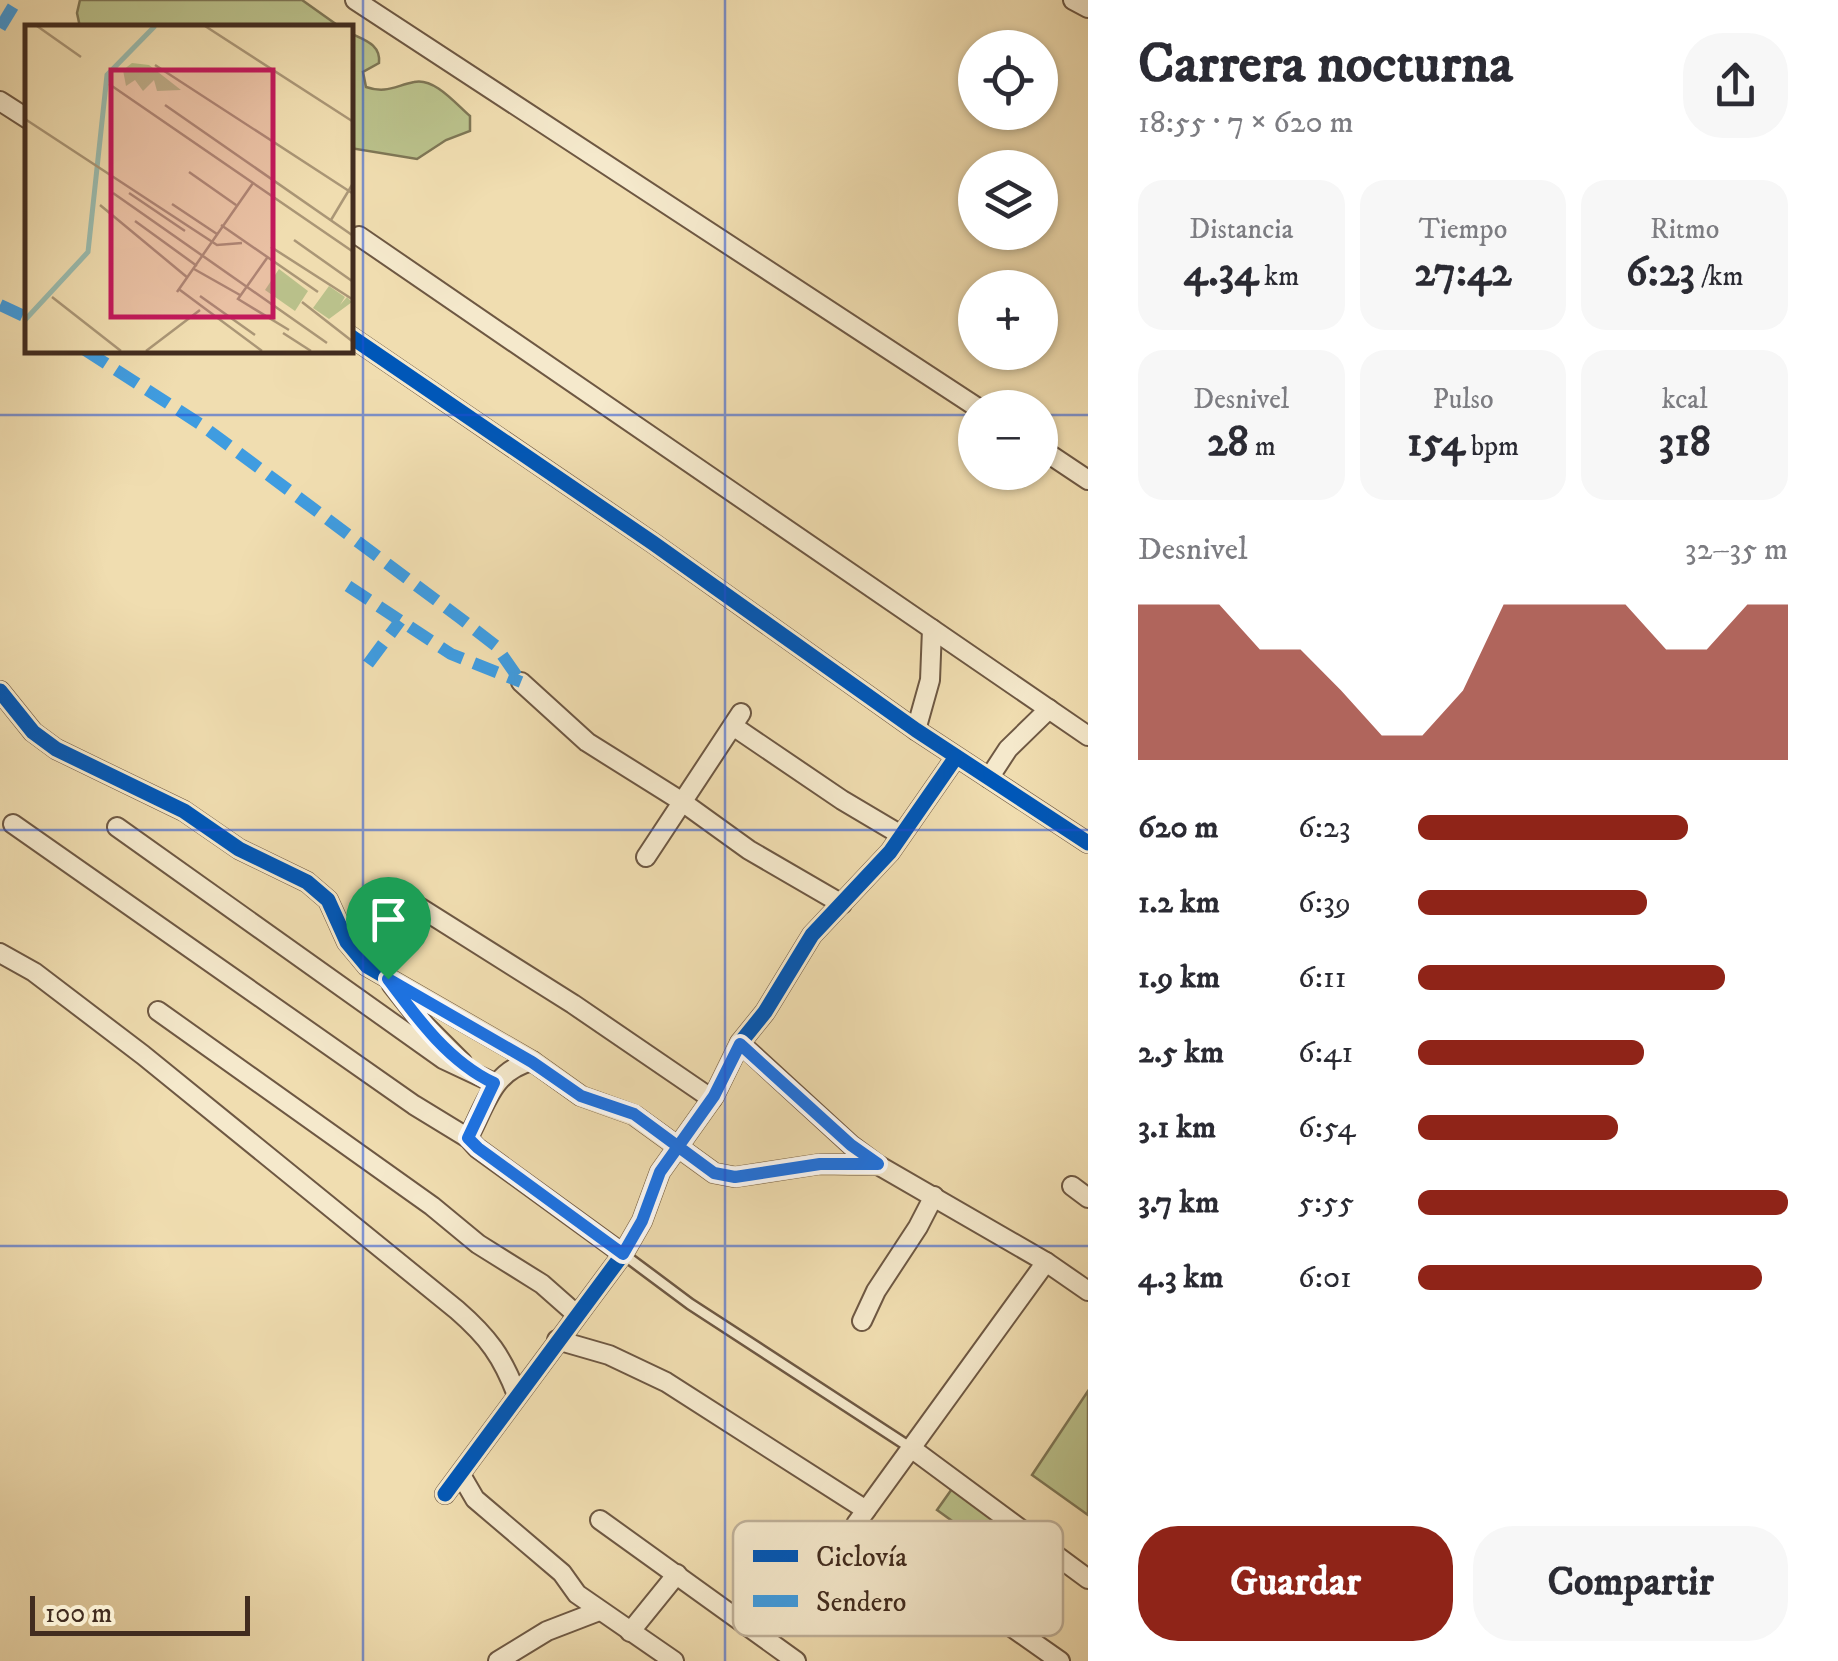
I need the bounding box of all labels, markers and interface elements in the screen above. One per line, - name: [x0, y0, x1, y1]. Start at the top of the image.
- inset map: [25, 25, 352, 352]
- map controls: [958, 30, 1058, 490]
- button: locate: [958, 30, 1058, 130]
- text: Carrera nocturna: [1138, 31, 1513, 100]
- button: share: [1683, 33, 1788, 138]
- text: 18:55 · 7 × 620 m: [1138, 103, 1354, 143]
- button: layers: [958, 150, 1058, 250]
- text: Distancia: [1189, 212, 1293, 247]
- text: Tiempo: [1419, 212, 1507, 247]
- text: Ritmo: [1650, 212, 1719, 247]
- text: 4.34: [1183, 247, 1258, 299]
- text: 27:42: [1414, 247, 1512, 299]
- text: 6:23: [1626, 247, 1695, 299]
- text: km: [1258, 259, 1299, 294]
- text: /km: [1695, 259, 1744, 294]
- button: +: [958, 270, 1058, 370]
- text: Desnivel: [1193, 382, 1289, 417]
- text: Pulso: [1432, 382, 1494, 417]
- text: kcal: [1662, 382, 1708, 417]
- button: −: [958, 390, 1058, 490]
- text: 28: [1207, 417, 1249, 469]
- text: 154: [1407, 417, 1465, 469]
- text: 318: [1659, 417, 1711, 469]
- text: m: [1249, 429, 1276, 464]
- text: bpm: [1465, 429, 1519, 464]
- text: Desnivel: [1138, 530, 1248, 570]
- text: 32–35 m: [1685, 530, 1788, 570]
- text: 620 m: [1138, 808, 1219, 848]
- text: 6:23: [1298, 808, 1351, 848]
- pin: [346, 877, 431, 980]
- text: 1.2 km: [1138, 883, 1220, 923]
- text: 6:39: [1298, 883, 1351, 923]
- icon: arrive: [361, 892, 416, 947]
- text: 1.9 km: [1138, 958, 1220, 998]
- text: 6:11: [1298, 958, 1347, 998]
- text: 2.5 km: [1138, 1033, 1224, 1073]
- text: 6:41: [1298, 1033, 1353, 1073]
- text: 3.1 km: [1138, 1108, 1216, 1148]
- text: 6:54: [1298, 1108, 1356, 1148]
- text: 3.7 km: [1138, 1183, 1219, 1223]
- text: 5:55: [1298, 1183, 1354, 1223]
- text: 4.3 km: [1138, 1258, 1223, 1298]
- text: 6:01: [1298, 1258, 1352, 1298]
- legend: [733, 1521, 1063, 1636]
- button: Guardar: [1138, 1526, 1453, 1641]
- button: Compartir: [1473, 1526, 1788, 1641]
- text: Ciclovía: [816, 1540, 907, 1575]
- text: Sendero: [816, 1585, 906, 1620]
- scale bar: [30, 1591, 250, 1636]
- text: 100 m: [45, 1596, 112, 1631]

